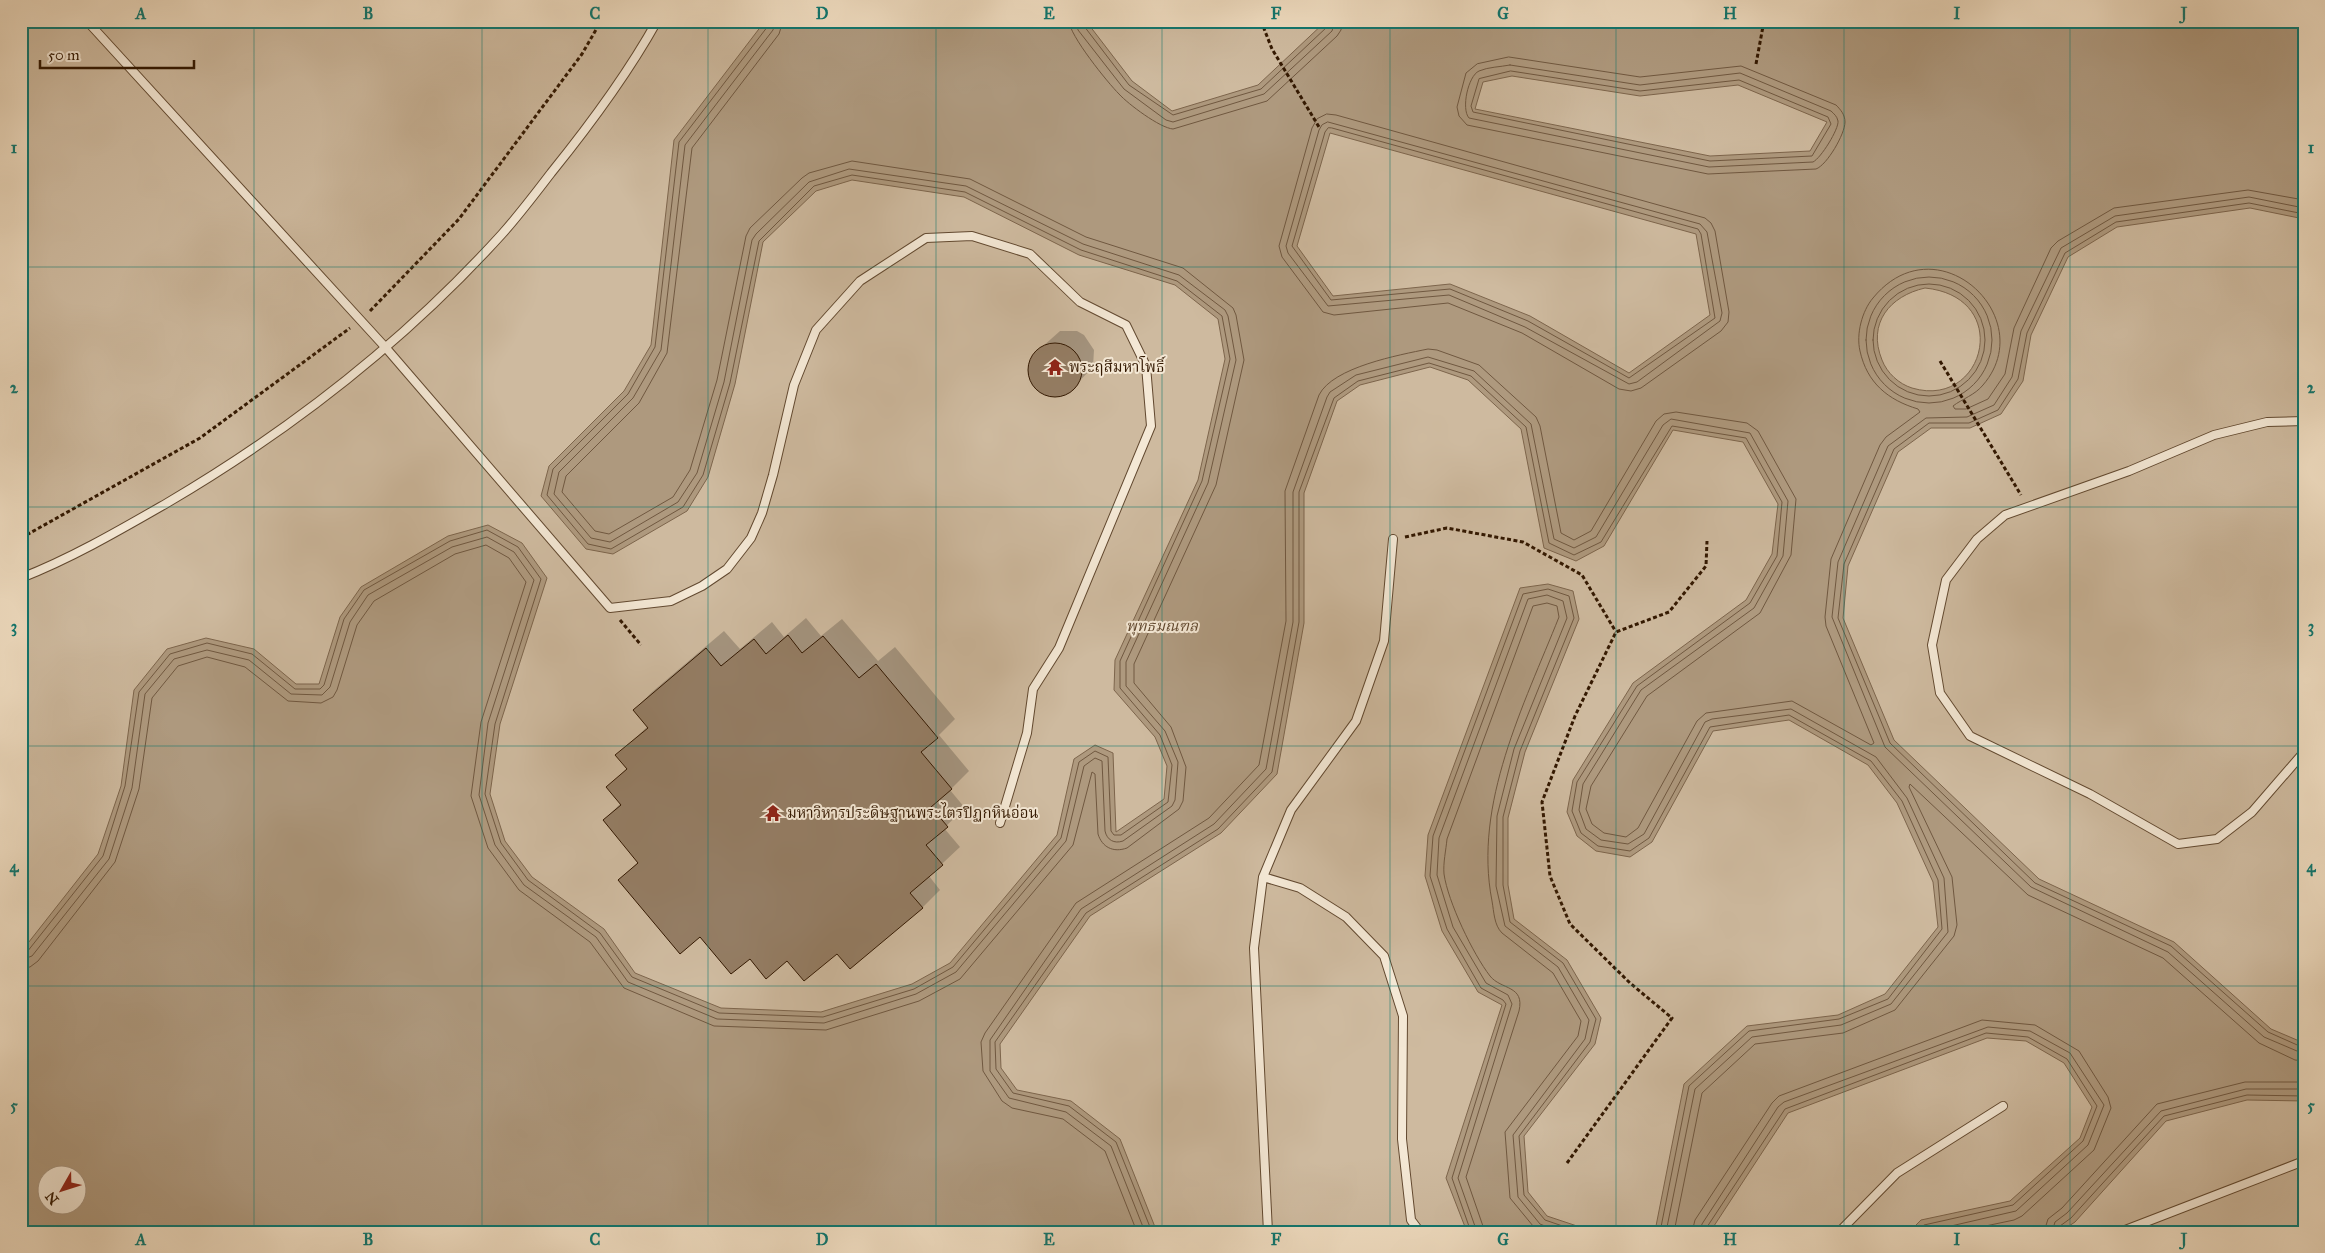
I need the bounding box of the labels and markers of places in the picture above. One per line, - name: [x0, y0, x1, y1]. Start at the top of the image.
- place label: พระฤสีมหาโพธิ์: [1069, 356, 1166, 376]
- temple icon: พระฤสีมหาโพธิ์: [1045, 357, 1065, 377]
- place label: มหาวิหารประดิษฐานพระไตรปิฏกหินอ่อน: [787, 802, 1038, 822]
- temple icon: มหาวิหารประดิษฐานพระไตรปิฏกหินอ่อน: [763, 803, 783, 823]

